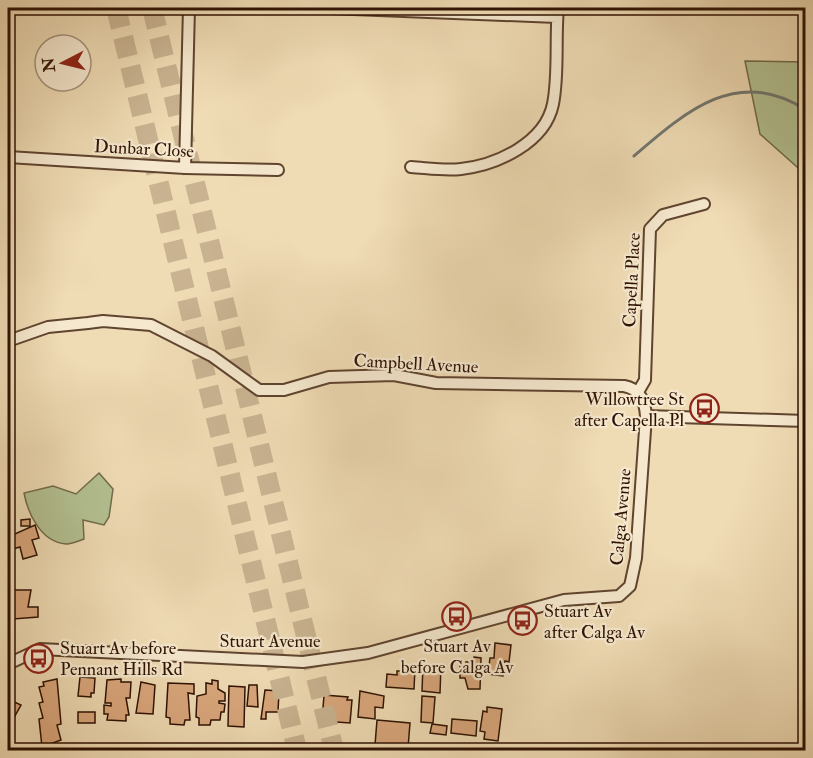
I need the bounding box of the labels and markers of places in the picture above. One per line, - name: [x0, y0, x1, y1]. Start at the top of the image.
- place label: Willowtree St after Capella Pl: [574, 388, 684, 432]
- bus stop icon: Willowtree St after Capella Pl: [689, 393, 721, 425]
- place label: Stuart Av after Calga Av: [544, 600, 645, 644]
- bus stop icon: Stuart Av before Calga Av: [441, 601, 473, 633]
- bus stop icon: Stuart Av after Calga Av: [507, 605, 539, 637]
- place label: Stuart Av before Calga Av: [401, 635, 514, 679]
- place label: Stuart Av before Pennant Hills Rd: [60, 637, 183, 681]
- bus stop icon: Stuart Av before Pennant Hills Rd: [23, 642, 55, 674]

